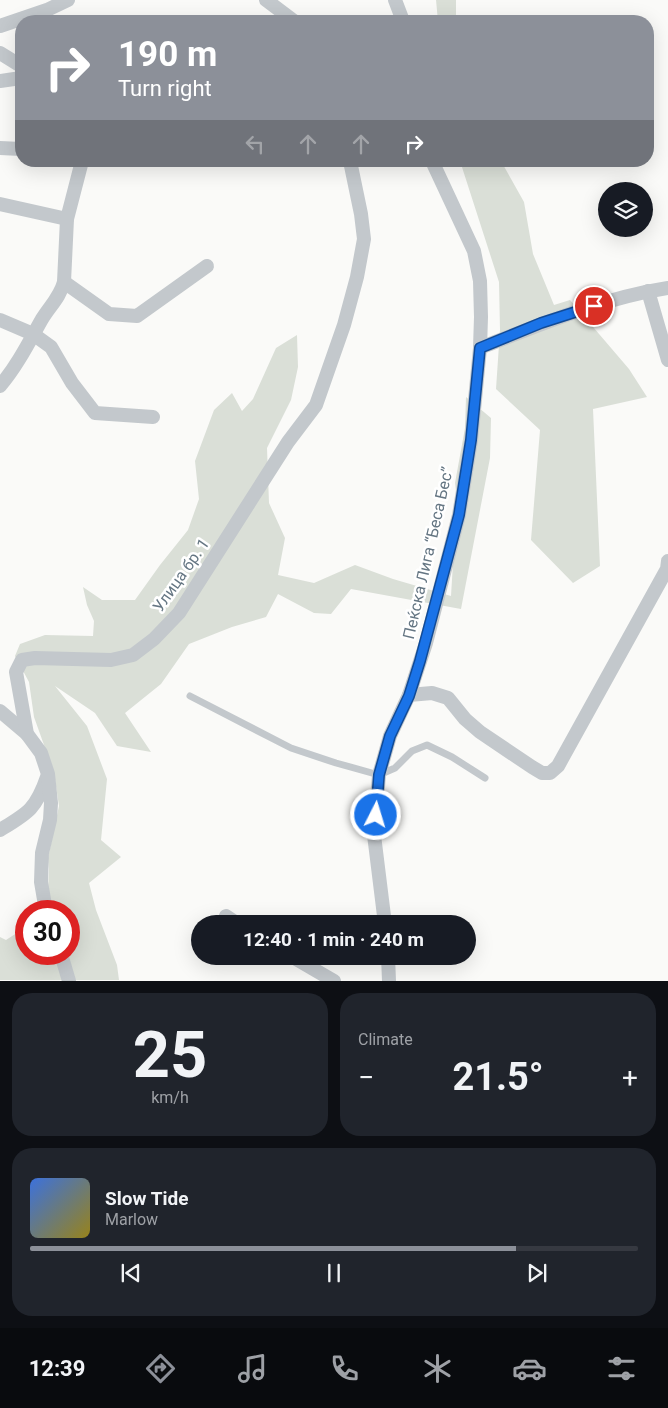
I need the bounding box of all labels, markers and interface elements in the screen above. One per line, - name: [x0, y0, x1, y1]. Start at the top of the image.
- text: 190 m: [118, 34, 217, 75]
- icon: right: [35, 35, 100, 100]
- text: Turn right: [118, 76, 212, 101]
- icon: left: [241, 130, 269, 158]
- icon: ahead: [294, 130, 322, 158]
- icon: ahead: [347, 130, 375, 158]
- icon: right: [400, 130, 428, 158]
- map controls: [598, 182, 653, 237]
- button: layers: [598, 182, 653, 237]
- pin: [573, 285, 615, 327]
- icon: arrive: [580, 292, 608, 320]
- street label: Пеќска Лига “Беса Бес”: [399, 465, 457, 641]
- street label: Улица бр. 1: [149, 535, 213, 615]
- position arrow: [349, 788, 401, 840]
- speed limit sign: 30: [15, 900, 80, 965]
- text: 12:40 · 1 min · 240 m: [243, 928, 424, 951]
- text: 25: [133, 1017, 207, 1093]
- text: Climate: [358, 1030, 413, 1049]
- text: 21.5°: [452, 1055, 544, 1099]
- text: −: [358, 1061, 374, 1094]
- text: +: [622, 1061, 638, 1094]
- text: km/h: [151, 1088, 189, 1107]
- text: Slow Tide: [105, 1187, 188, 1210]
- text: Marlow: [105, 1210, 158, 1229]
- icon: previous: [117, 1259, 145, 1287]
- icon: pause: [320, 1259, 348, 1287]
- icon: next: [523, 1259, 551, 1287]
- icon: directions: [143, 1351, 178, 1386]
- icon: music: [235, 1351, 270, 1386]
- icon: phone: [327, 1351, 362, 1386]
- icon: climate: [420, 1351, 455, 1386]
- icon: car: [512, 1351, 547, 1386]
- icon: filters: [604, 1351, 639, 1386]
- text: 12:39: [29, 1356, 85, 1381]

